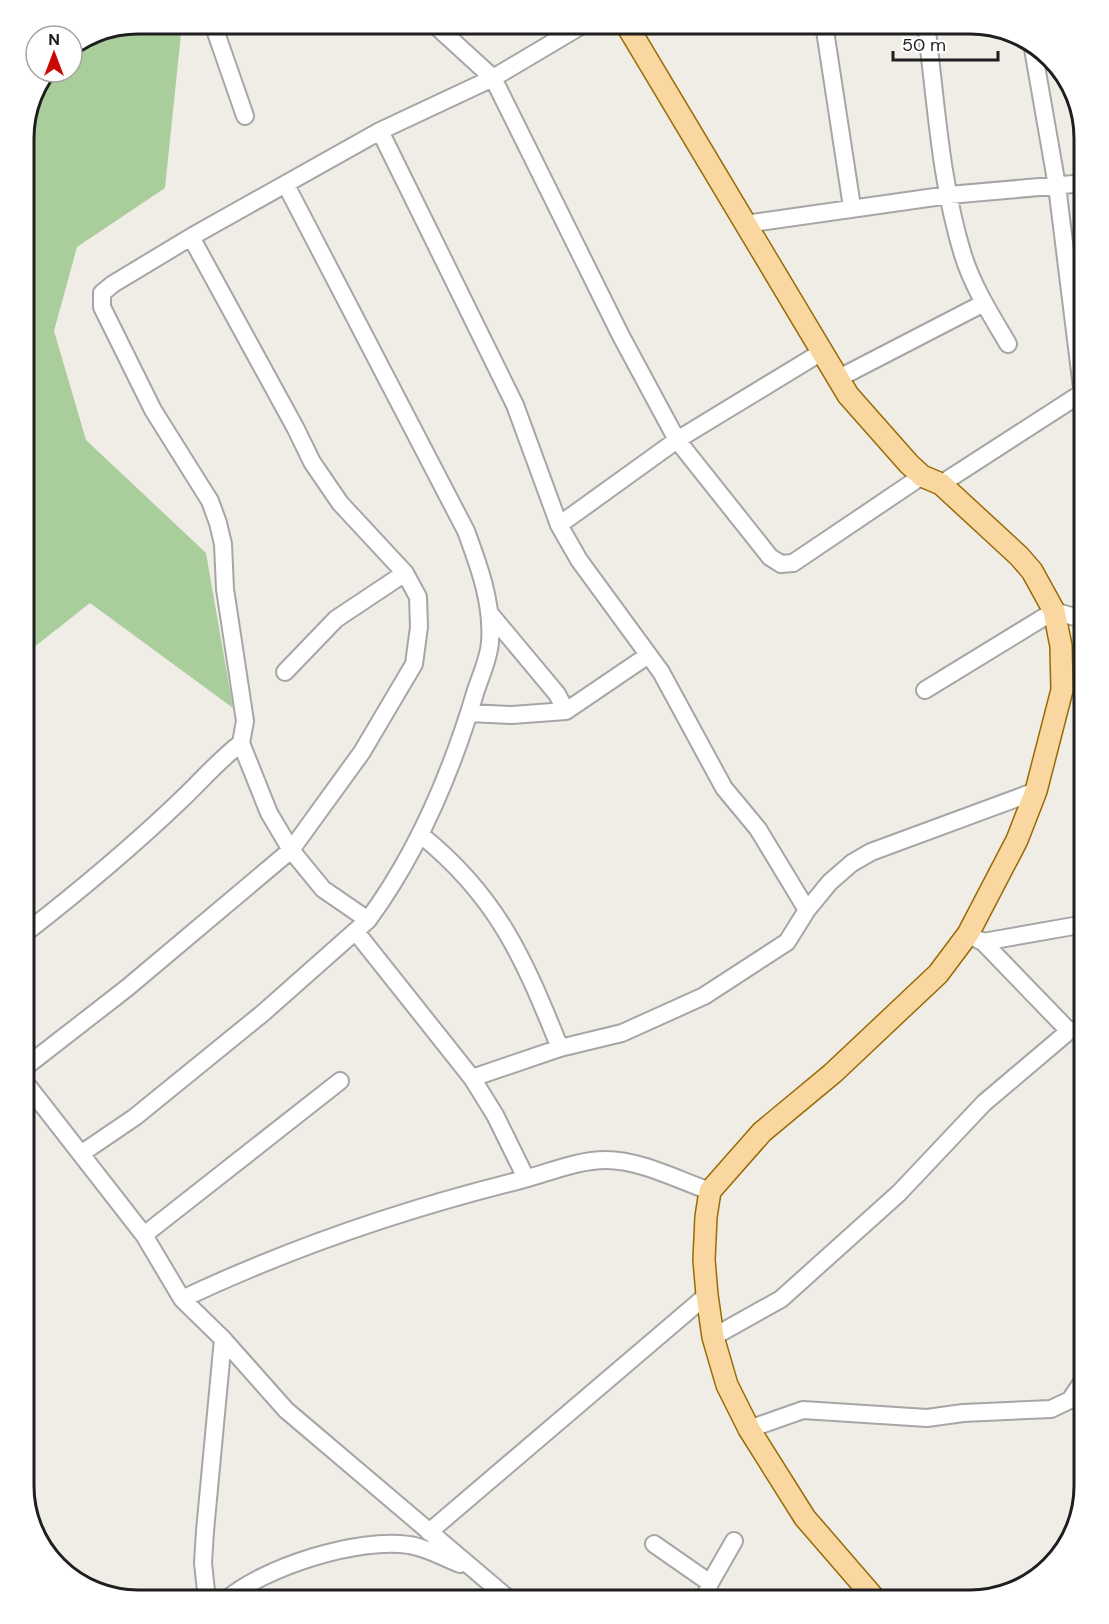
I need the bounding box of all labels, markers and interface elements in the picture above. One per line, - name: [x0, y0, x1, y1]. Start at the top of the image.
- north arrow: [24, 24, 84, 84]
- scale bar: [893, 24, 998, 62]
- text: N: [48, 29, 60, 50]
- text: 50 m: [902, 33, 946, 57]

